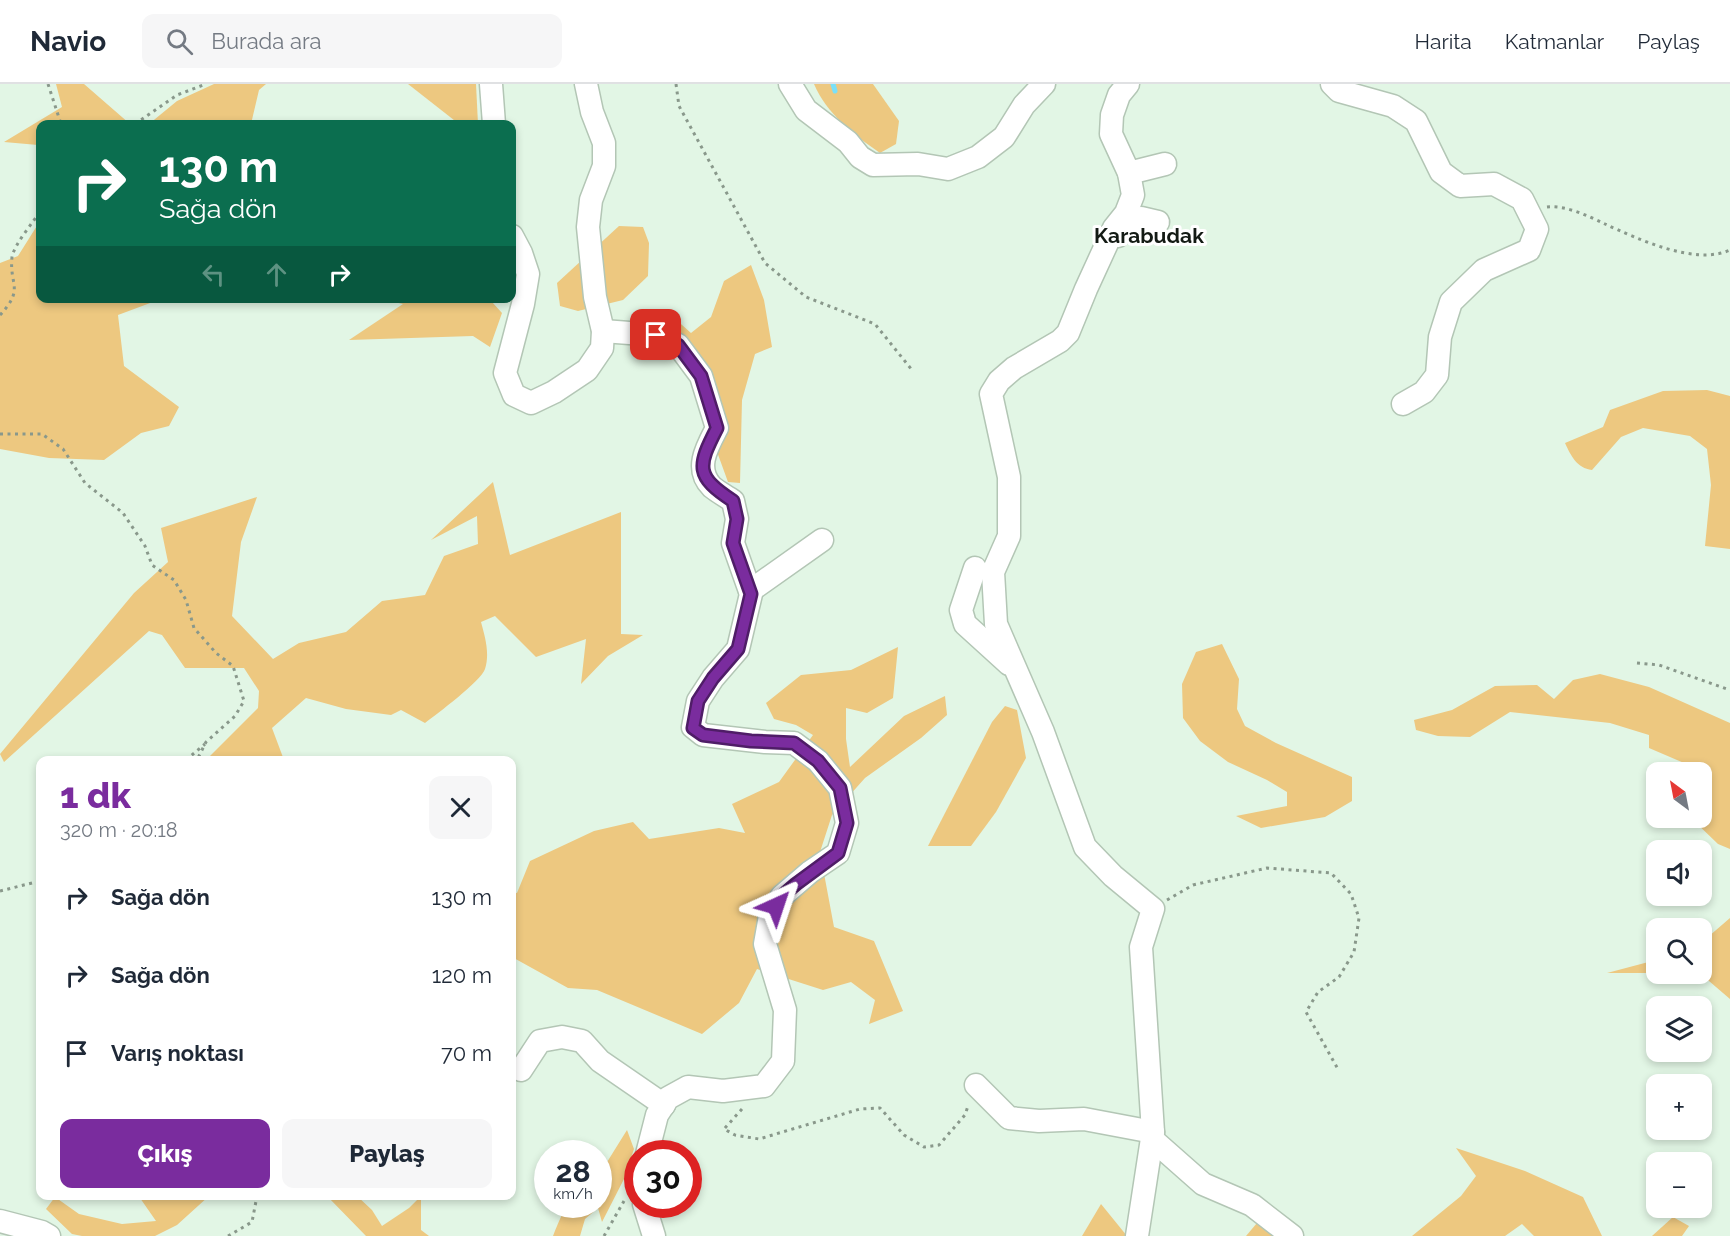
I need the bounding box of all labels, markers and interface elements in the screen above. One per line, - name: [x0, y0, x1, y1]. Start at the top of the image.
- search box: [142, 14, 562, 68]
- text: Navio: [30, 25, 106, 58]
- icon: search: [163, 25, 196, 58]
- text: Burada ara: [211, 28, 322, 54]
- text: Harita: [1415, 29, 1472, 54]
- text: Katmanlar: [1505, 29, 1604, 54]
- text: Paylaş: [1637, 29, 1700, 54]
- text: 130 m: [159, 143, 278, 192]
- icon: right: [60, 144, 138, 222]
- text: Sağa dön: [159, 193, 277, 224]
- district label: Karabudak: [1094, 223, 1204, 248]
- icon: left: [197, 258, 230, 291]
- icon: ahead: [260, 258, 293, 291]
- icon: right: [323, 258, 356, 291]
- pin: [630, 309, 681, 360]
- icon: arrive: [639, 318, 672, 351]
- north arrow: [1646, 762, 1712, 828]
- map controls: [1646, 762, 1712, 1218]
- text: 1 dk: [60, 774, 131, 816]
- button: close: [429, 776, 492, 839]
- text: 320 m · 20:18: [60, 818, 178, 842]
- button: sound: [1646, 840, 1712, 906]
- position arrow: [744, 874, 808, 938]
- icon: right: [60, 881, 93, 914]
- text: Sağa dön: [111, 884, 210, 910]
- text: 130 m: [432, 884, 492, 910]
- button: search: [1646, 918, 1712, 984]
- icon: right: [60, 959, 93, 992]
- text: Sağa dön: [111, 962, 210, 988]
- text: 120 m: [432, 962, 492, 988]
- button: layers: [1646, 996, 1712, 1062]
- icon: arrive: [60, 1037, 93, 1070]
- text: Varış noktası: [111, 1040, 244, 1066]
- text: 70 m: [441, 1040, 492, 1066]
- button: +: [1646, 1074, 1712, 1140]
- button: Çıkış: [60, 1119, 270, 1188]
- button: Paylaş: [282, 1119, 492, 1188]
- speed limit sign: 30: [624, 1140, 702, 1218]
- button: −: [1646, 1152, 1712, 1218]
- text: 28: [555, 1154, 591, 1189]
- text: km/h: [553, 1185, 593, 1203]

